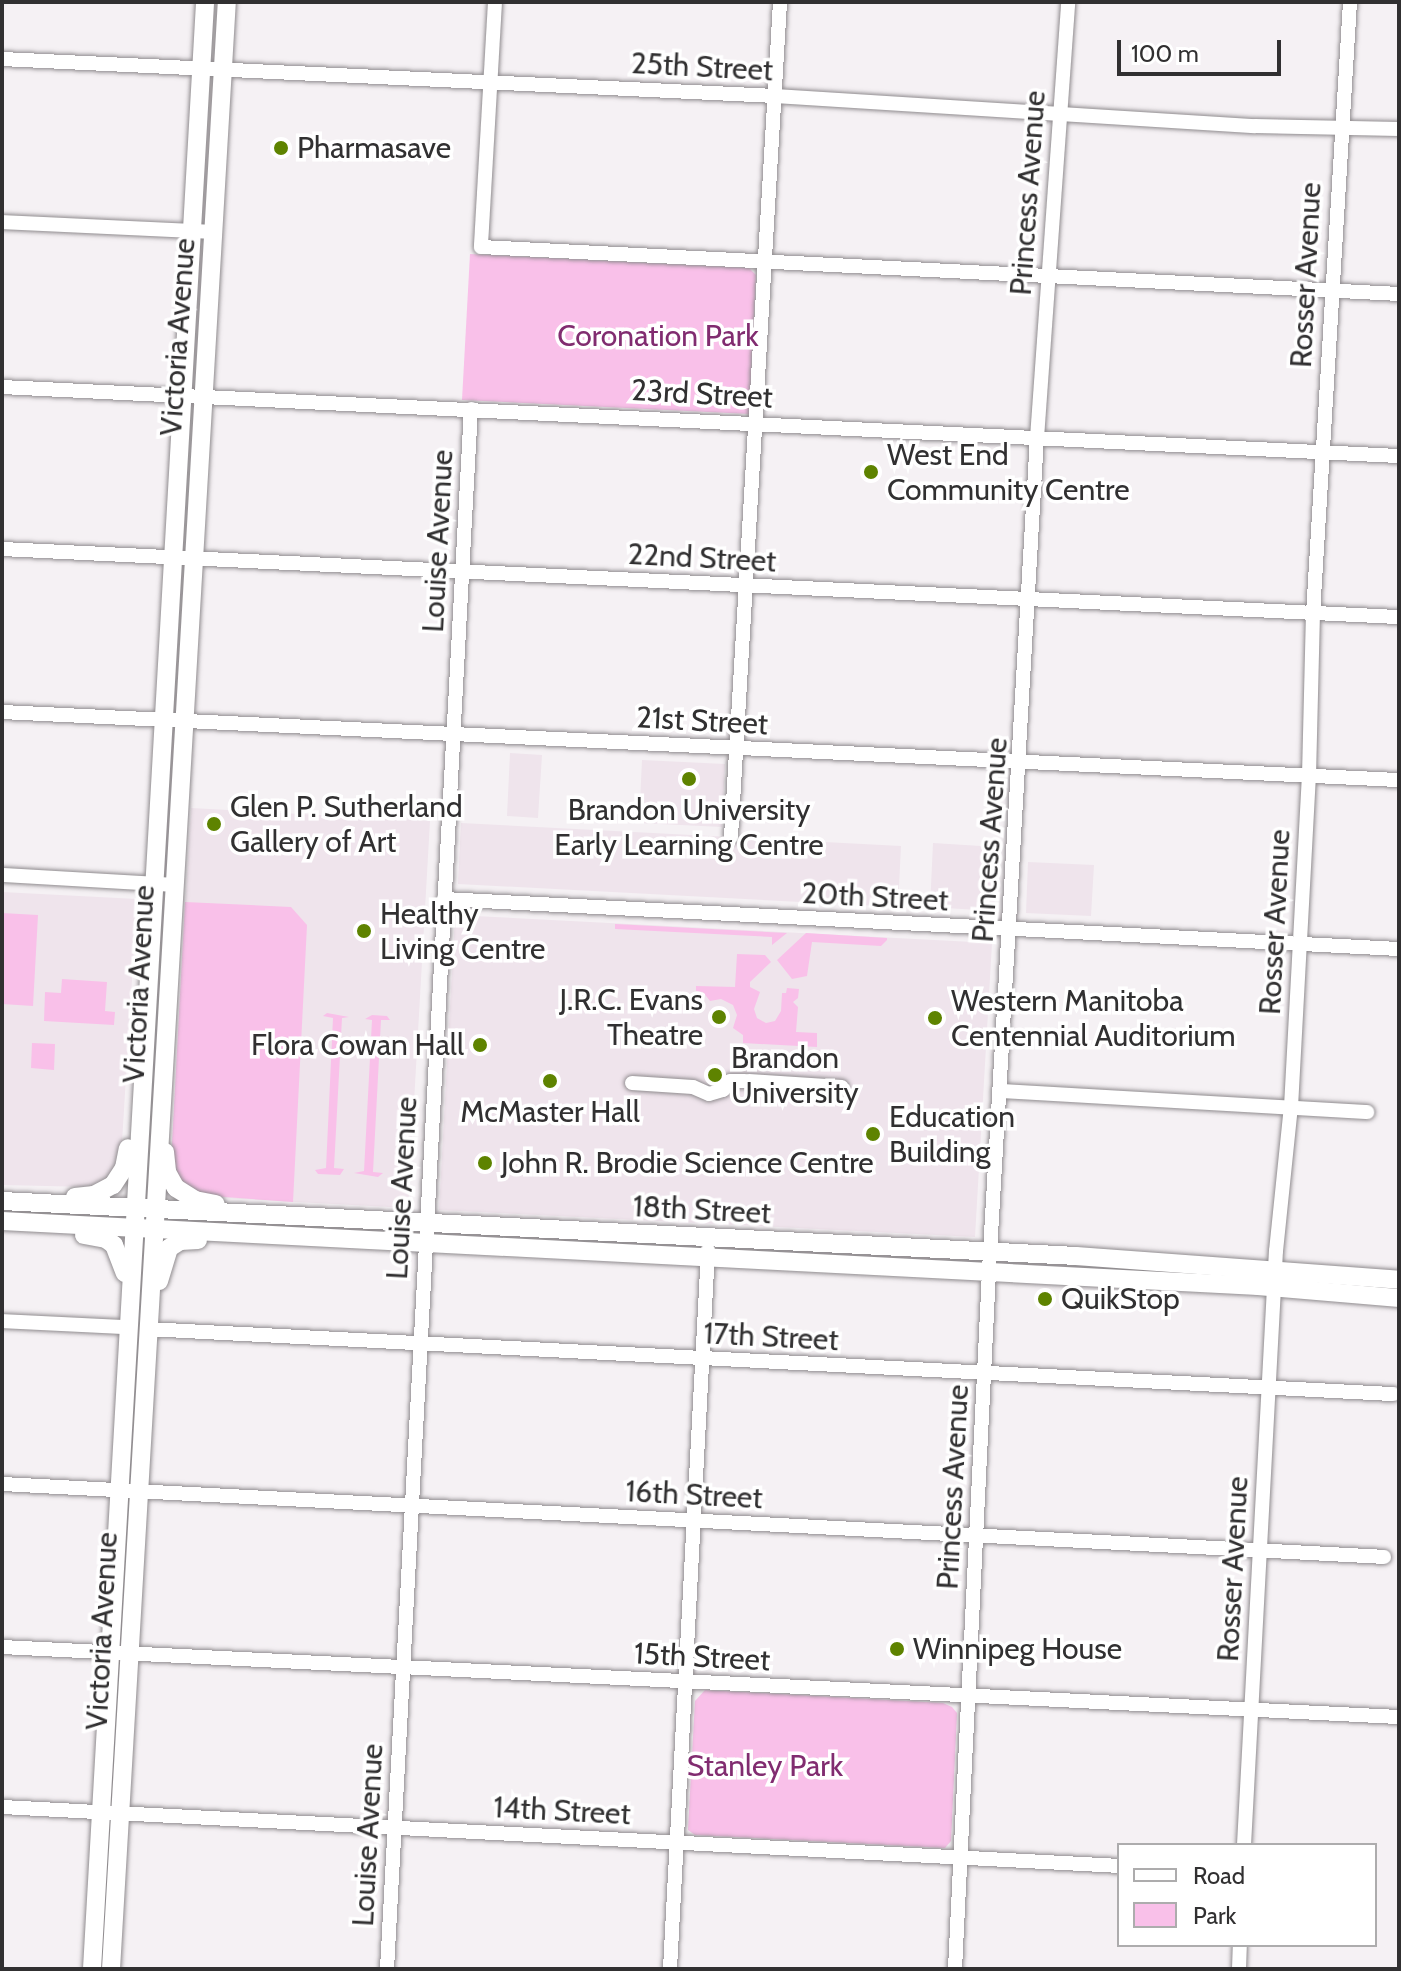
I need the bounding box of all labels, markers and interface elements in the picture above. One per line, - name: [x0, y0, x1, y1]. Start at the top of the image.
- scale bar: [1121, 24, 1285, 74]
- text: 100 m: [1131, 39, 1199, 68]
- street label: 25th Street: [630, 45, 774, 89]
- street label: Princess Avenue: [1003, 89, 1053, 297]
- place label: Pharmasave: [297, 130, 451, 166]
- marker: Pharmasave: [272, 139, 290, 157]
- street label: Rosser Avenue: [1283, 181, 1329, 369]
- street label: Victoria Avenue: [153, 237, 203, 437]
- park label: Coronation Park: [557, 318, 759, 354]
- street label: 23rd Street: [630, 372, 774, 416]
- place label: West End Community Centre: [887, 437, 1130, 508]
- street label: Louise Avenue: [415, 449, 461, 633]
- marker: West End Community Centre: [862, 463, 880, 481]
- street label: 22nd Street: [627, 536, 777, 580]
- street label: 21st Street: [635, 700, 769, 742]
- street label: Princess Avenue: [965, 736, 1015, 944]
- marker: Brandon University Early Learning Centre: [680, 770, 698, 788]
- place label: Glen P. Sutherland Gallery of Art: [230, 789, 463, 860]
- place label: Brandon University Early Learning Centre: [554, 792, 824, 862]
- marker: Glen P. Sutherland Gallery of Art: [205, 815, 223, 833]
- street label: Rosser Avenue: [1252, 828, 1298, 1016]
- street label: 20th Street: [801, 875, 949, 919]
- street label: Victoria Avenue: [116, 884, 162, 1084]
- place label: Healthy Living Centre: [380, 896, 545, 966]
- marker: Healthy Living Centre: [355, 922, 373, 940]
- place label: J.R.C. Evans Theatre: [559, 982, 703, 1052]
- place label: Western Manitoba Centennial Auditorium: [951, 983, 1236, 1054]
- marker: J.R.C. Evans Theatre: [710, 1008, 728, 1026]
- marker: Western Manitoba Centennial Auditorium: [926, 1009, 944, 1027]
- place label: Flora Cowan Hall: [251, 1027, 464, 1063]
- marker: Flora Cowan Hall: [471, 1036, 489, 1054]
- place label: Brandon University: [731, 1040, 859, 1110]
- marker: Brandon University: [706, 1066, 724, 1084]
- marker: McMaster Hall: [541, 1072, 559, 1090]
- place label: McMaster Hall: [460, 1094, 640, 1130]
- street label: Louise Avenue: [379, 1096, 425, 1280]
- place label: Education Building: [889, 1099, 1015, 1170]
- marker: Education Building: [864, 1125, 882, 1143]
- place label: John R. Brodie Science Centre: [501, 1145, 874, 1181]
- marker: John R. Brodie Science Centre: [476, 1154, 494, 1172]
- street label: 18th Street: [632, 1188, 772, 1232]
- place label: QuikStop: [1061, 1281, 1180, 1317]
- marker: QuikStop: [1036, 1290, 1054, 1308]
- street label: 17th Street: [703, 1315, 839, 1359]
- street label: Princess Avenue: [930, 1384, 976, 1590]
- street label: 16th Street: [625, 1473, 763, 1517]
- street label: Rosser Avenue: [1210, 1475, 1256, 1663]
- street label: Victoria Avenue: [79, 1531, 125, 1731]
- place label: Winnipeg House: [913, 1631, 1122, 1667]
- street label: 15th Street: [633, 1635, 771, 1679]
- marker: Winnipeg House: [888, 1640, 906, 1658]
- street label: Louise Avenue: [345, 1743, 391, 1927]
- park label: Stanley Park: [687, 1748, 843, 1784]
- street label: 14th Street: [492, 1789, 632, 1833]
- legend: [1117, 1843, 1377, 1947]
- text: Road: [1193, 1861, 1245, 1890]
- text: Park: [1193, 1901, 1236, 1930]

